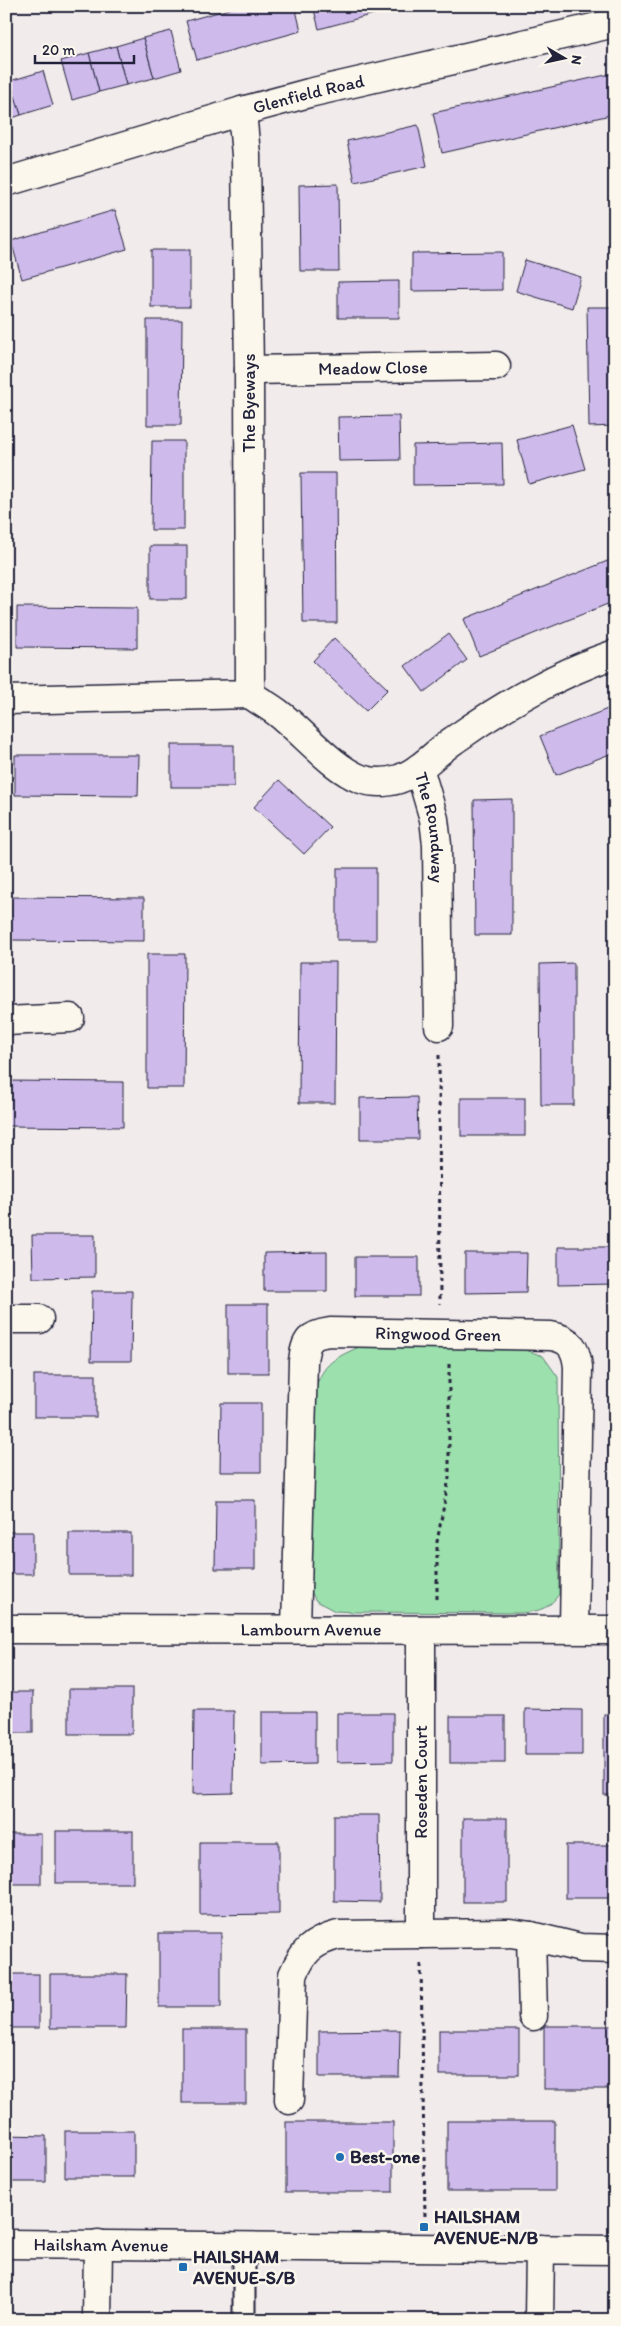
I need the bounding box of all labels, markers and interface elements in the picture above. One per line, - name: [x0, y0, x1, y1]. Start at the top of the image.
- scale bar: [35, 32, 134, 64]
- north arrow: [538, 32, 588, 82]
- text: 20 m: [42, 41, 76, 59]
- text: N: [567, 54, 585, 66]
- street label: Glenfield Road: [250, 70, 367, 119]
- street label: The Byeways: [238, 354, 260, 452]
- street label: Meadow Close: [318, 356, 428, 380]
- street label: The Roundway: [410, 770, 448, 883]
- street label: Ringwood Green: [375, 1322, 501, 1346]
- street label: Lambourn Avenue: [241, 1618, 381, 1641]
- street label: Roseden Court: [410, 1725, 432, 1839]
- place label: Best-one: [350, 2146, 421, 2168]
- marker: Best-one: [334, 2151, 346, 2163]
- place label: HAILSHAM AVENUE-N/B: [433, 2206, 539, 2249]
- marker: HAILSHAM AVENUE-N/B: [418, 2221, 430, 2233]
- street label: Hailsham Avenue: [33, 2233, 169, 2257]
- place label: HAILSHAM AVENUE-S/B: [192, 2246, 295, 2289]
- marker: HAILSHAM AVENUE-S/B: [177, 2261, 189, 2273]

